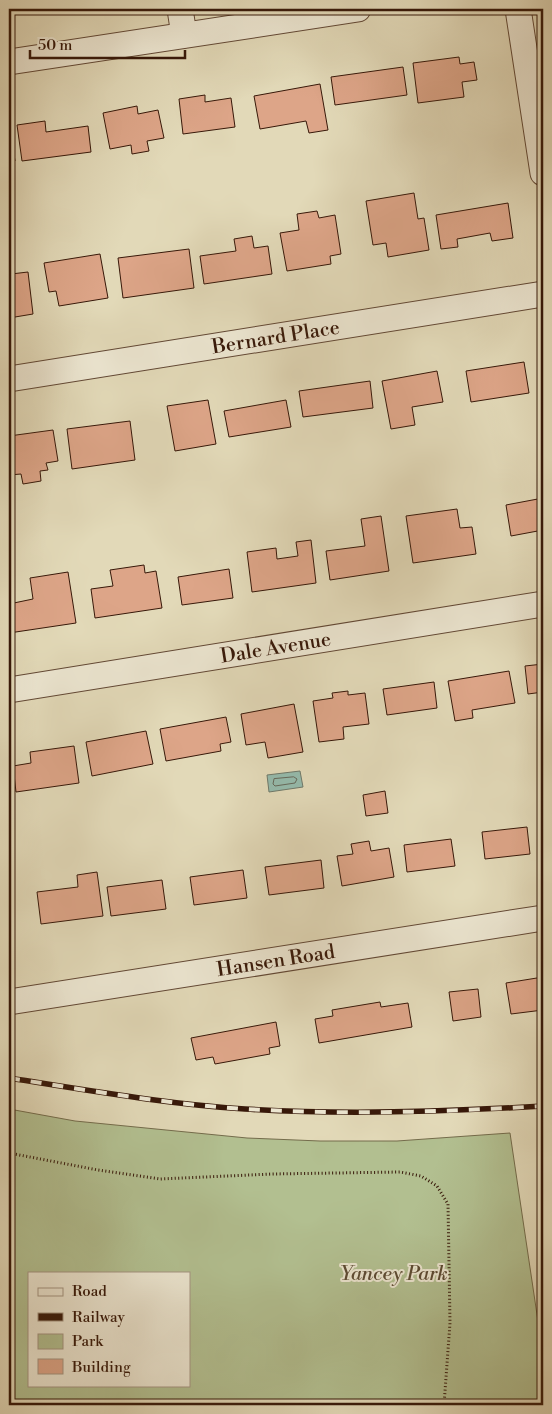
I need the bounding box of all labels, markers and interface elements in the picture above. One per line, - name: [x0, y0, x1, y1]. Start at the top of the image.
- scale bar: [30, 28, 185, 60]
- text: 50 m: [38, 36, 72, 55]
- street label: Bernard Place: [209, 316, 342, 361]
- street label: Dale Avenue: [219, 627, 333, 670]
- street label: Hansen Road: [215, 940, 337, 983]
- park label: Yancey Park: [340, 1262, 448, 1287]
- legend: [28, 1272, 190, 1386]
- text: Road: [72, 1282, 107, 1301]
- text: Railway: [72, 1308, 126, 1327]
- text: Park: [72, 1332, 104, 1351]
- text: Building: [71, 1358, 131, 1377]

